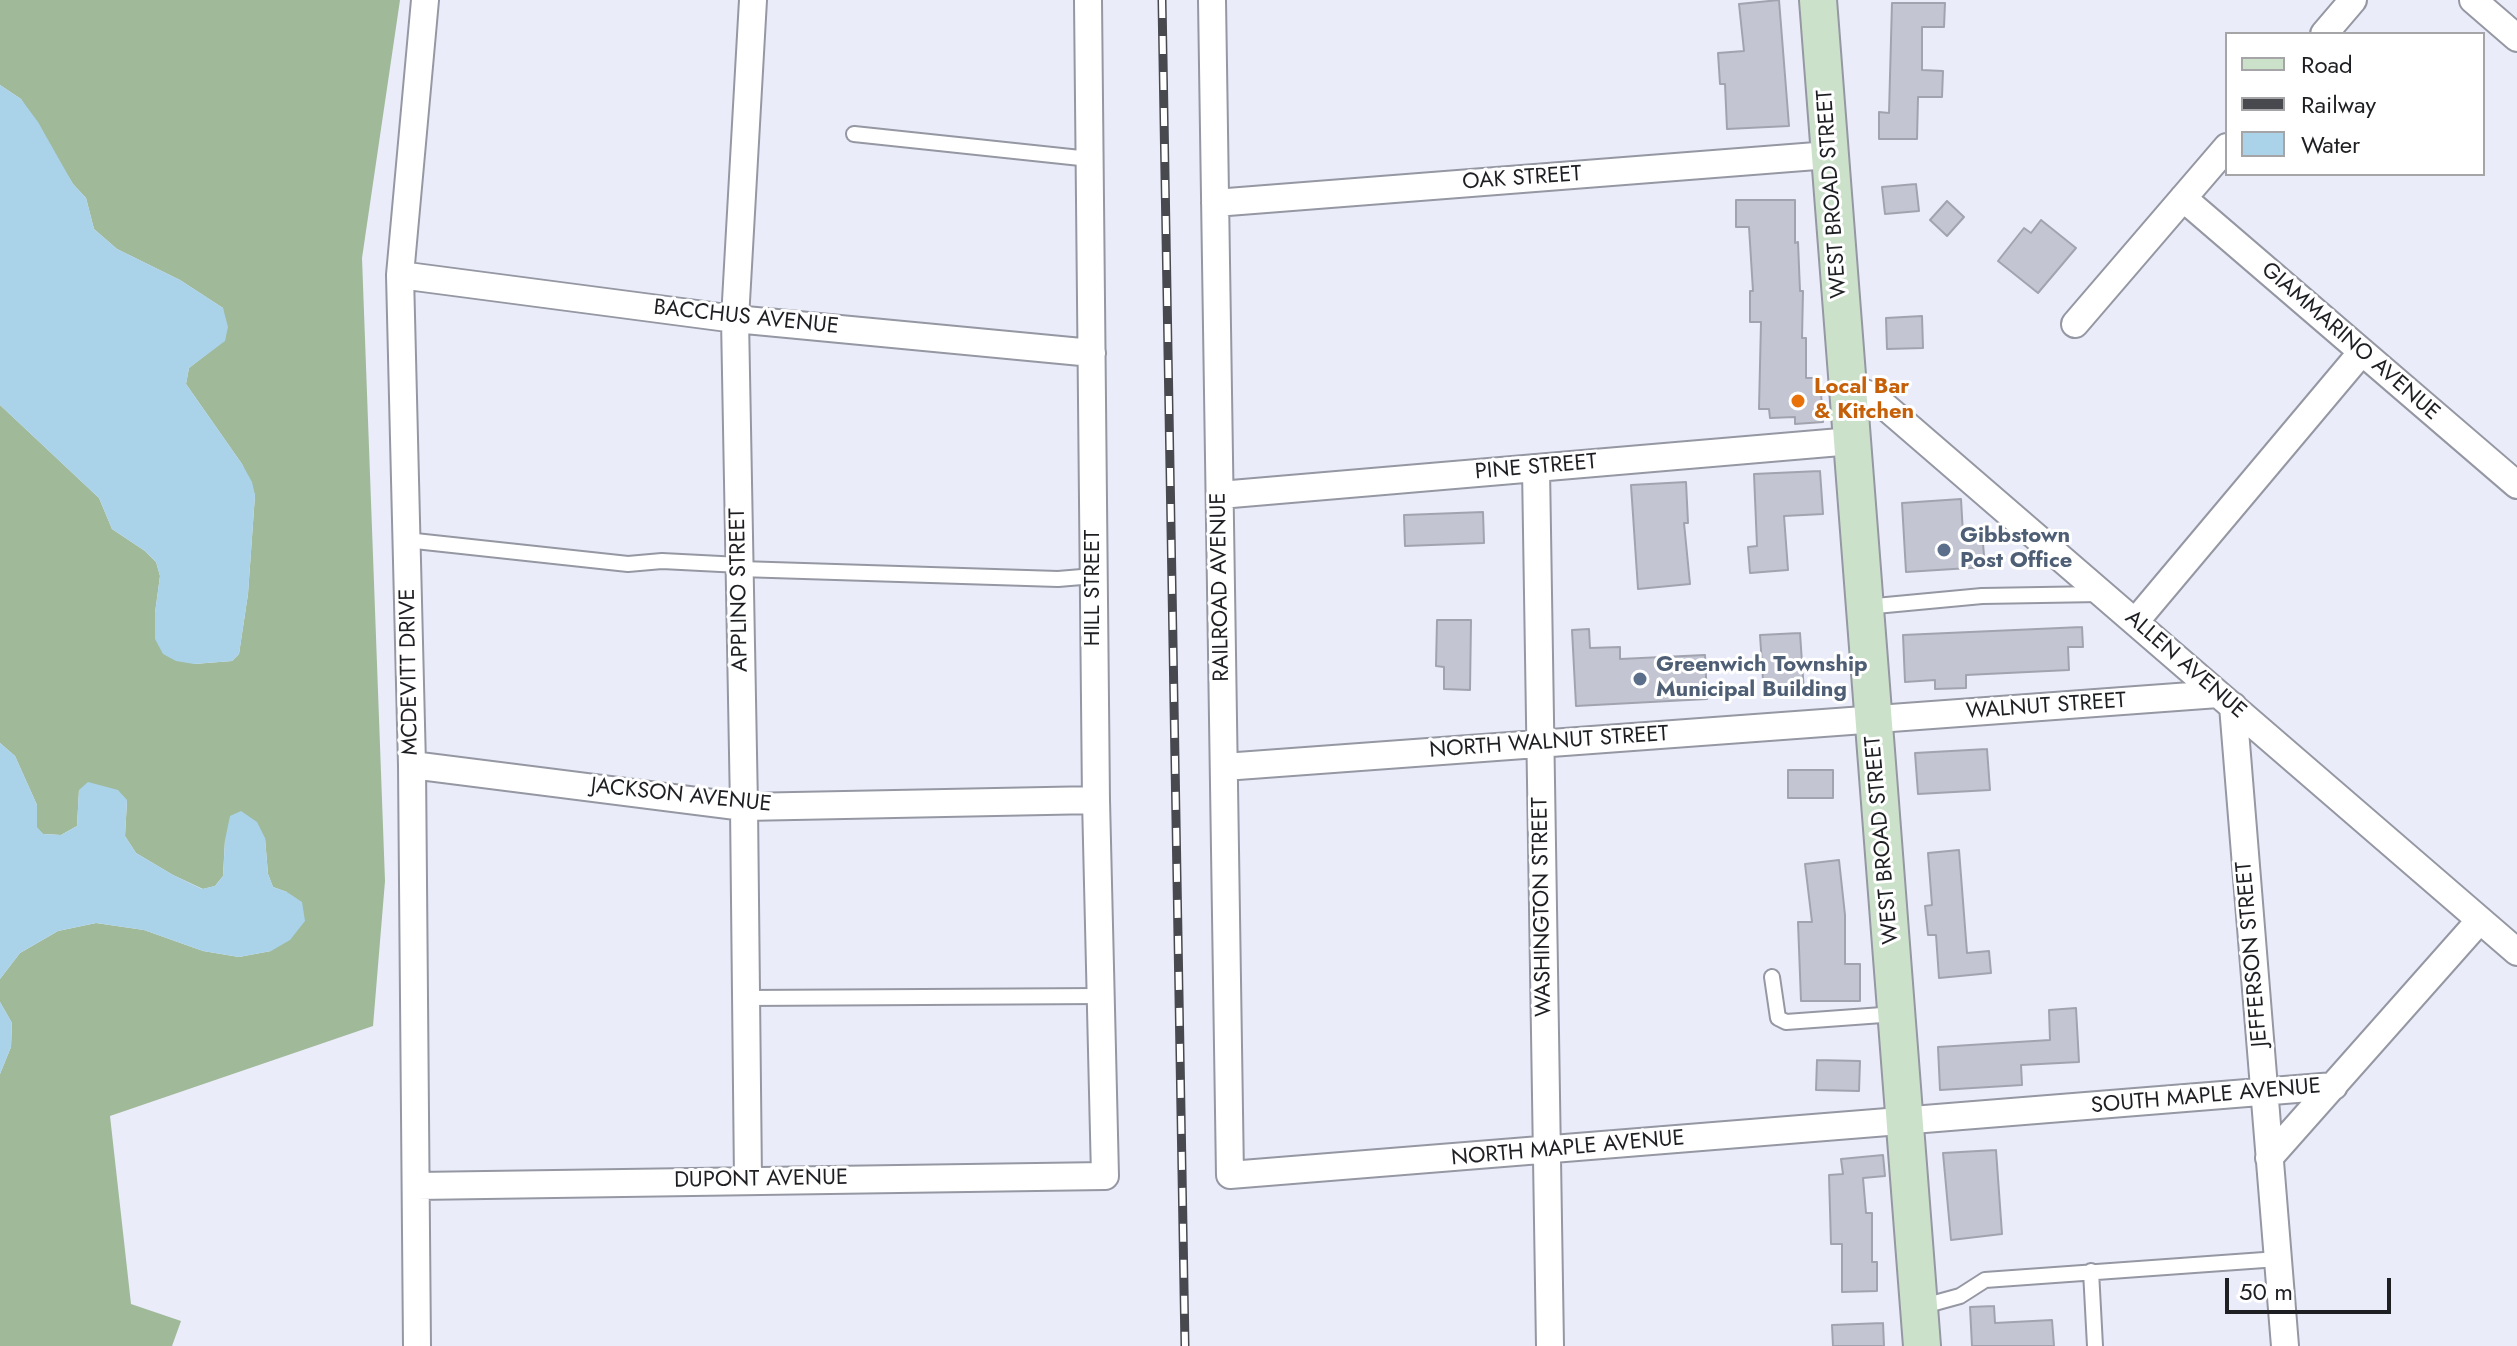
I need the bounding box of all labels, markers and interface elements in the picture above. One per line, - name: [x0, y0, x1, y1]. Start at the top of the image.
- legend: [2225, 32, 2485, 176]
- text: Road: [2301, 47, 2353, 82]
- text: Railway: [2301, 87, 2376, 122]
- street label: WEST BROAD STREET: [1813, 89, 1853, 299]
- text: Water: [2301, 127, 2360, 162]
- street label: OAK STREET: [1462, 162, 1582, 196]
- street label: GIAMMARINO AVENUE: [2255, 257, 2445, 427]
- street label: BACCHUS AVENUE: [652, 295, 840, 341]
- place label: Local Bar & Kitchen: [1814, 375, 1914, 426]
- marker: Local Bar & Kitchen: [1789, 392, 1807, 410]
- street label: PINE STREET: [1474, 450, 1598, 486]
- street label: RAILROAD AVENUE: [1206, 492, 1236, 682]
- street label: APPLINO STREET: [725, 508, 755, 672]
- place label: Gibbstown Post Office: [1960, 524, 2072, 576]
- street label: HILL STREET: [1081, 530, 1107, 646]
- marker: Gibbstown Post Office: [1935, 541, 1953, 559]
- street label: MCDEVITT DRIVE: [395, 588, 425, 756]
- street label: ALLEN AVENUE: [2119, 605, 2251, 725]
- place label: Greenwich Township Municipal Building: [1656, 653, 1868, 704]
- marker: Greenwich Township Municipal Building: [1631, 670, 1649, 688]
- street label: WALNUT STREET: [1965, 688, 2127, 726]
- street label: NORTH WALNUT STREET: [1428, 721, 1670, 765]
- street label: WEST BROAD STREET: [1861, 735, 1905, 945]
- street label: JACKSON AVENUE: [589, 773, 773, 819]
- street label: WASHINGTON STREET: [1528, 797, 1558, 1017]
- street label: JEFFERSON STREET: [2232, 860, 2274, 1048]
- street label: SOUTH MAPLE AVENUE: [2090, 1074, 2322, 1120]
- street label: NORTH MAPLE AVENUE: [1450, 1126, 1686, 1172]
- street label: DUPONT AVENUE: [674, 1165, 848, 1195]
- scale bar: [2229, 1262, 2395, 1312]
- text: 50 m: [2239, 1274, 2293, 1309]

